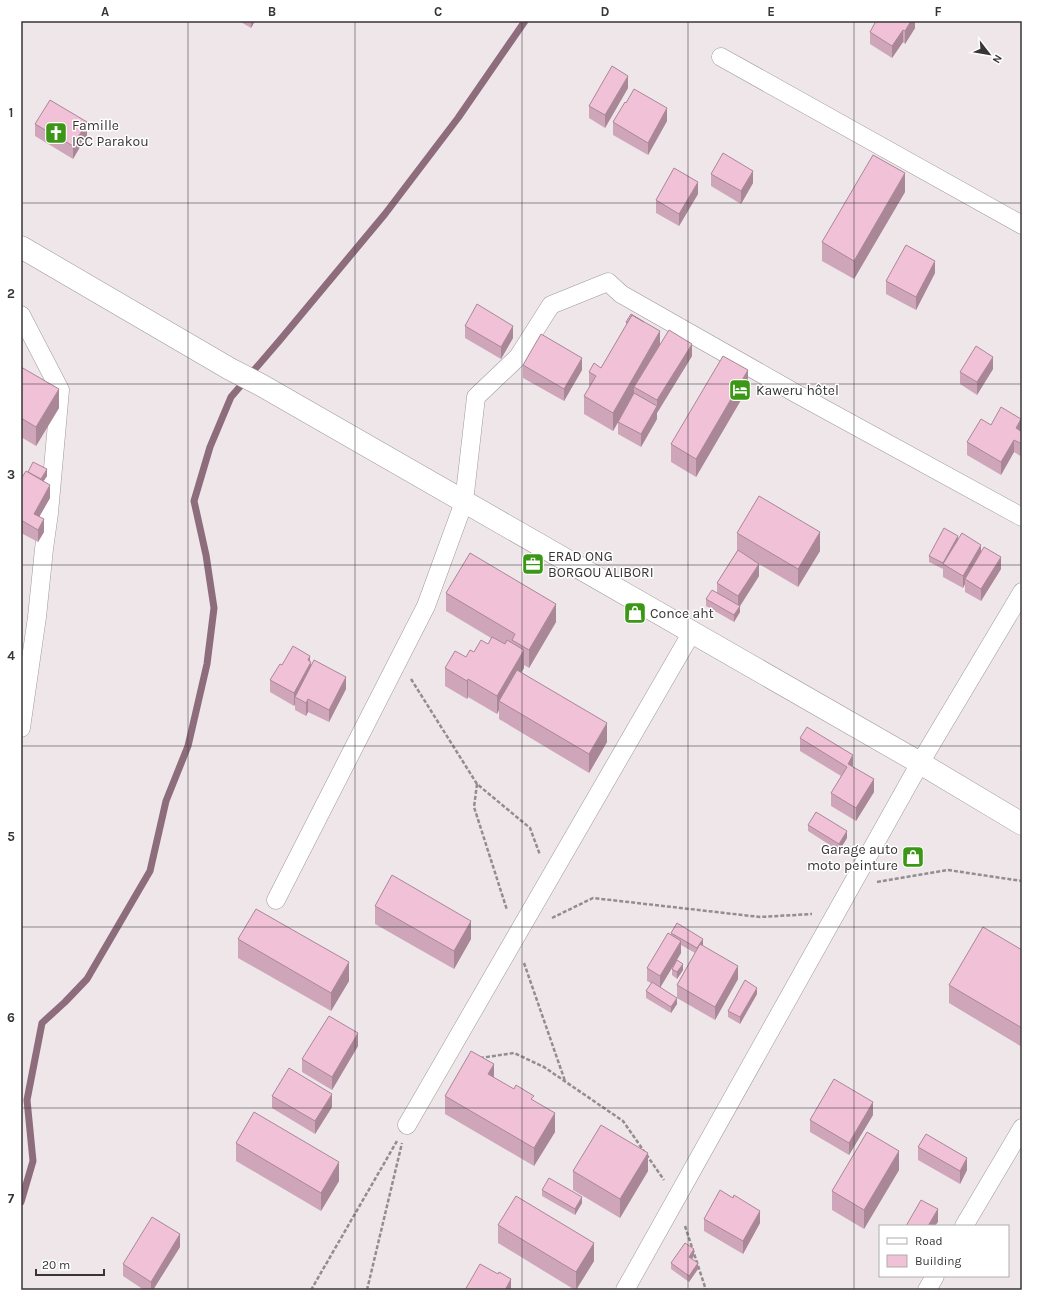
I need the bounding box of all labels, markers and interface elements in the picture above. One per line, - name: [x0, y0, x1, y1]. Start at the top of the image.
- text: A: [101, 4, 109, 19]
- text: B: [268, 4, 276, 19]
- text: C: [434, 4, 442, 19]
- text: D: [601, 4, 610, 19]
- text: E: [767, 4, 775, 19]
- text: F: [934, 4, 942, 19]
- north arrow: [969, 34, 1009, 74]
- text: N: [990, 52, 1005, 66]
- text: 1: [9, 105, 13, 120]
- place label: Famille ICC Parakou: [72, 117, 149, 150]
- church icon: Famille ICC Parakou: [43, 120, 69, 146]
- text: 2: [7, 286, 15, 301]
- hotel icon: Kaweru hôtel: [727, 377, 753, 403]
- place label: Kaweru hôtel: [756, 382, 839, 399]
- text: 3: [7, 467, 15, 482]
- place label: ERAD ONG BORGOU ALIBORI: [548, 548, 654, 581]
- office icon: ERAD ONG BORGOU ALIBORI: [520, 551, 546, 577]
- shop icon: Conce aht: [622, 600, 648, 626]
- place label: Conce aht: [650, 605, 714, 622]
- text: 4: [7, 648, 15, 663]
- text: 5: [7, 829, 15, 844]
- place label: Garage auto moto peinture: [807, 841, 898, 874]
- shop icon: Garage auto moto peinture: [900, 844, 926, 870]
- text: 6: [7, 1010, 15, 1025]
- text: 7: [8, 1191, 15, 1206]
- legend: [879, 1225, 1009, 1277]
- text: Road: [915, 1234, 943, 1248]
- scale bar: [36, 1251, 104, 1277]
- text: Building: [915, 1254, 962, 1268]
- text: 20 m: [42, 1258, 70, 1272]

